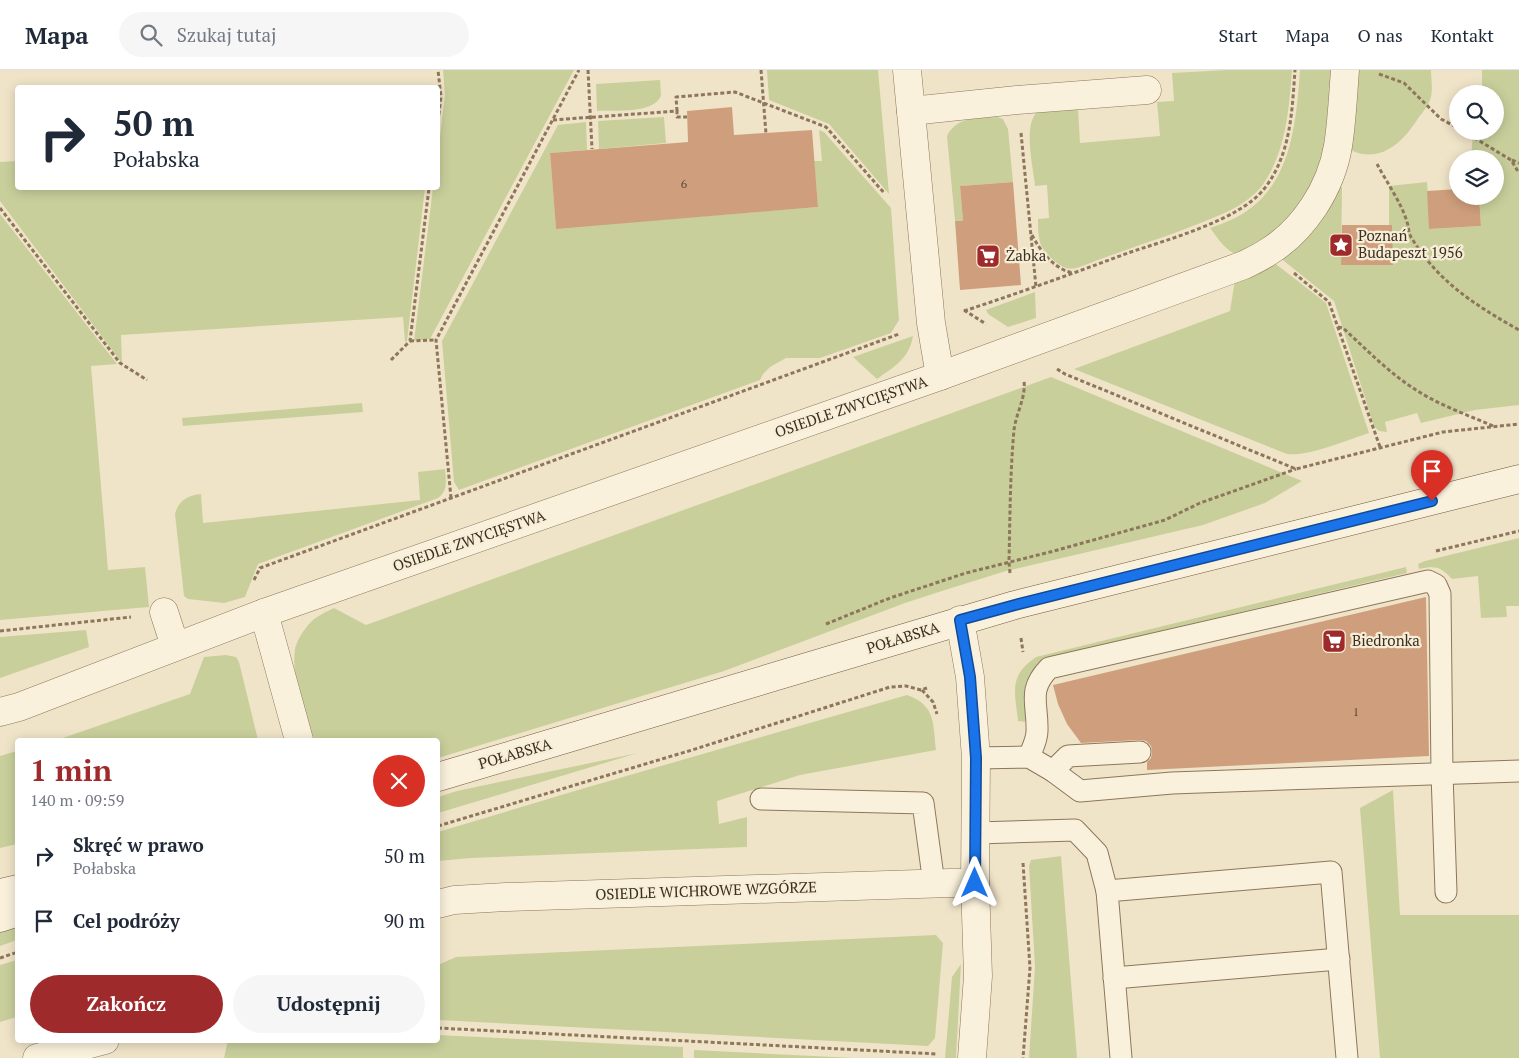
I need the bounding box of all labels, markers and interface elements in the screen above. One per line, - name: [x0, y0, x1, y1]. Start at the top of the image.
- search box: [119, 12, 469, 57]
- text: Mapa: [25, 19, 89, 51]
- icon: search: [137, 21, 165, 49]
- text: Szukaj tutaj: [177, 22, 277, 47]
- text: Start: [1219, 23, 1258, 47]
- text: Mapa: [1286, 23, 1330, 47]
- text: O nas: [1358, 23, 1403, 47]
- text: Kontakt: [1431, 23, 1494, 47]
- map controls: [1449, 85, 1504, 205]
- button: search: [1449, 85, 1504, 140]
- text: 50 m: [113, 100, 194, 146]
- icon: right: [30, 105, 95, 170]
- text: Połabska: [113, 144, 200, 173]
- button: layers: [1449, 150, 1504, 205]
- house number: 6: [681, 176, 688, 191]
- place label: Poznań Budapeszt 1956: [1358, 225, 1463, 262]
- place icon: Poznań Budapeszt 1956: [1328, 232, 1354, 258]
- supermarket icon: Żabka: [975, 243, 1001, 269]
- place label: Żabka: [1006, 245, 1047, 265]
- street label: OSIEDLE ZWYCIĘSTWA: [772, 370, 930, 442]
- pin: [1411, 450, 1453, 501]
- icon: arrive: [1418, 457, 1446, 485]
- street label: OSIEDLE ZWYCIĘSTWA: [390, 504, 548, 576]
- street label: POŁABSKA: [864, 616, 942, 658]
- supermarket icon: Biedronka: [1321, 628, 1347, 654]
- place label: Biedronka: [1352, 630, 1420, 650]
- house number: 1: [1353, 704, 1359, 719]
- street label: POŁABSKA: [476, 733, 554, 773]
- text: 1 min: [30, 750, 112, 790]
- button: close: [373, 755, 425, 807]
- text: 140 m · 09:59: [30, 789, 124, 811]
- text: Skręć w prawo: [73, 832, 204, 857]
- icon: right: [30, 842, 58, 870]
- text: 50 m: [384, 843, 425, 868]
- position arrow: [948, 856, 1000, 908]
- text: Połabska: [73, 857, 136, 879]
- street label: OSIEDLE WICHROWE WZGÓRZE: [595, 876, 817, 904]
- icon: arrive: [30, 907, 58, 935]
- text: Cel podróży: [73, 908, 180, 933]
- text: 90 m: [384, 908, 425, 933]
- button: Zakończ: [30, 975, 223, 1033]
- button: Udostępnij: [233, 975, 425, 1033]

